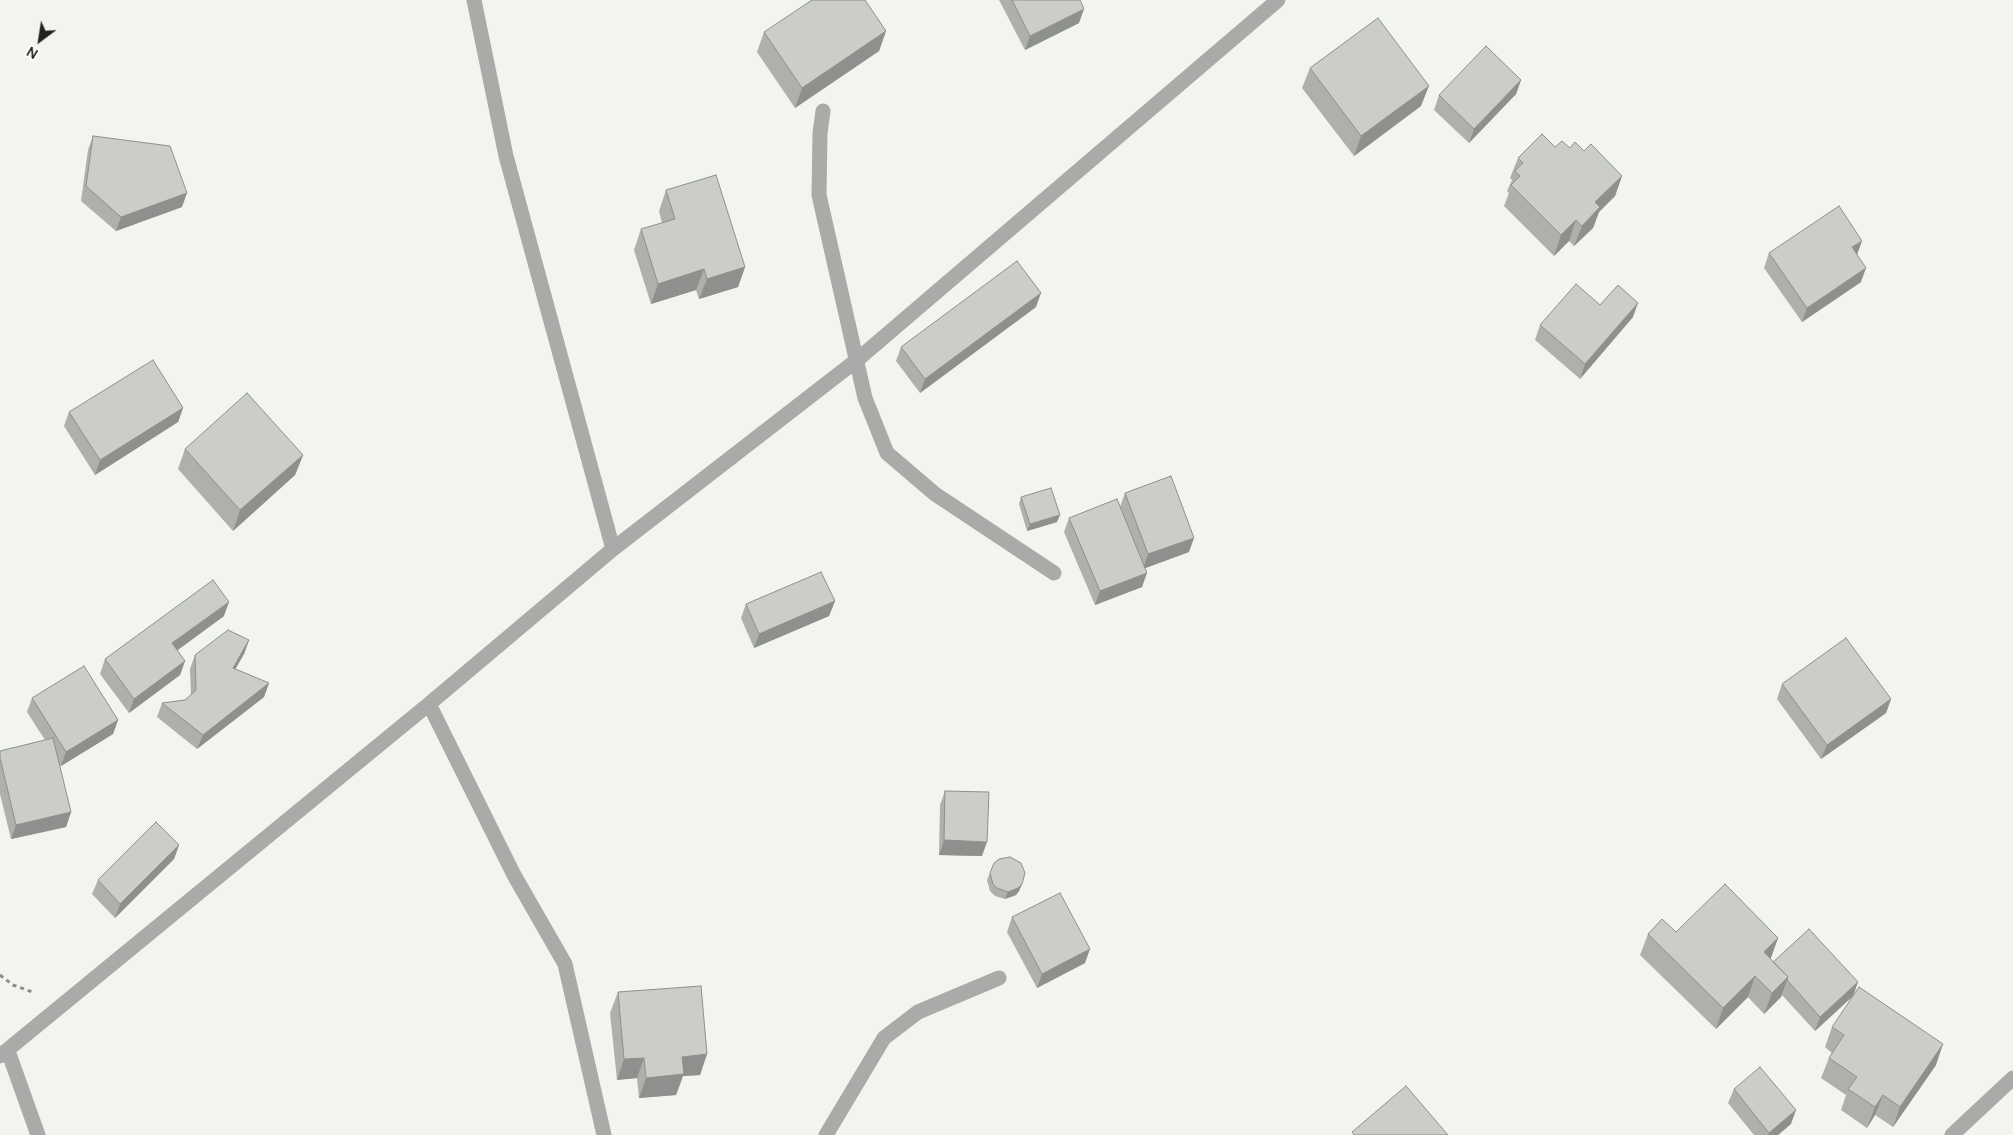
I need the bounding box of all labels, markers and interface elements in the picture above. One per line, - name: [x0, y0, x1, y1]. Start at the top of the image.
- north arrow: [15, 15, 65, 65]
- text: N: [23, 43, 41, 64]

